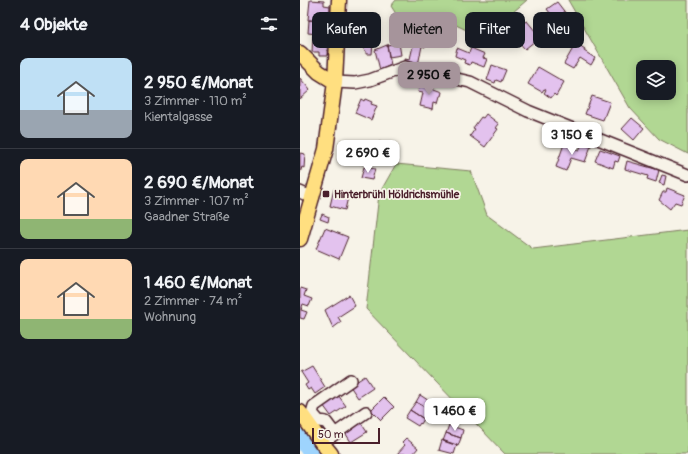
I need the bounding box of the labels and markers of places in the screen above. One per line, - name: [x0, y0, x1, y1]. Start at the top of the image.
- pin: 2 950 €: [392, 62, 466, 96]
- pin: 3 150 €: [535, 122, 609, 156]
- pin: 2 690 €: [331, 140, 405, 174]
- place label: Hinterbrühl Höldrichsmühle: [334, 188, 460, 201]
- marker: Hinterbrühl Höldrichsmühle: [321, 189, 331, 199]
- pin: 1 460 €: [418, 398, 492, 432]

